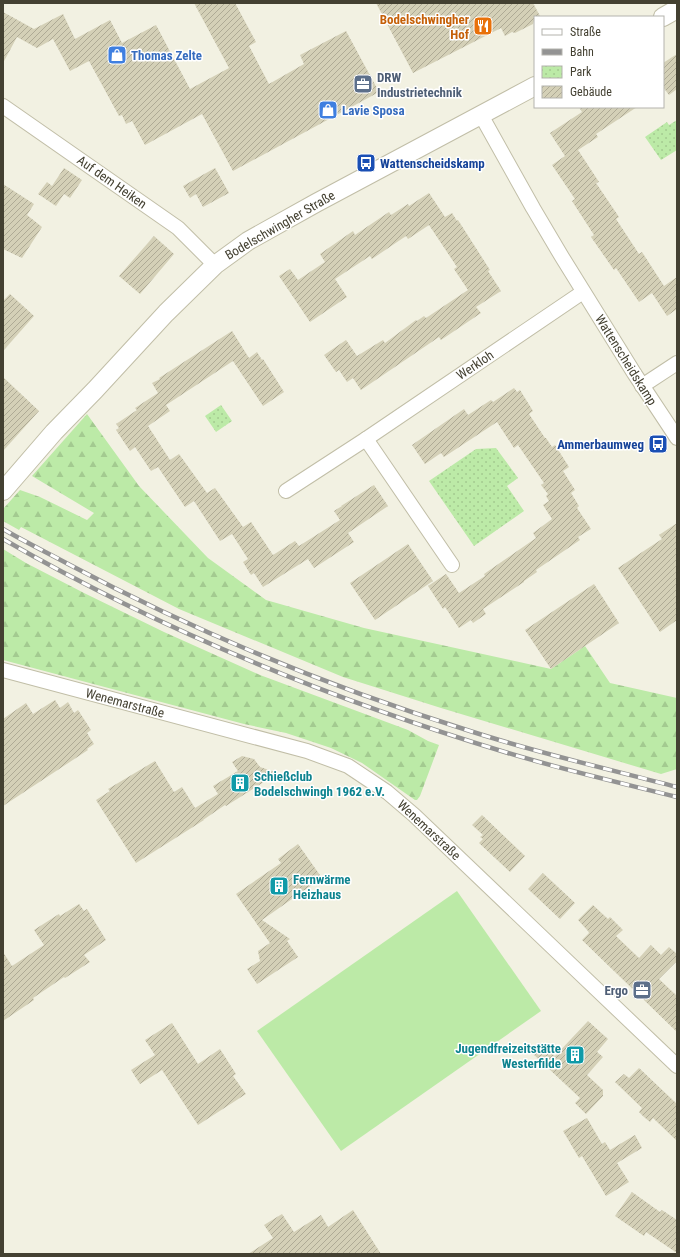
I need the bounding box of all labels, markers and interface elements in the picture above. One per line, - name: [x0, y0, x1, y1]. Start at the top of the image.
- place label: Bodelschwingher Hof: [380, 12, 470, 42]
- restaurant icon: Bodelschwingher Hof: [472, 15, 494, 37]
- legend: [534, 16, 664, 108]
- text: Straße: [570, 25, 601, 39]
- shop icon: Thomas Zelte: [106, 44, 128, 66]
- text: Bahn: [570, 45, 594, 59]
- place label: Thomas Zelte: [131, 48, 202, 63]
- text: Park: [570, 65, 592, 79]
- place label: DRW Industrietechnik: [377, 70, 463, 100]
- office icon: DRW Industrietechnik: [352, 73, 374, 95]
- text: Gebäude: [570, 85, 612, 99]
- shop icon: Lavie Sposa: [317, 99, 339, 121]
- place label: Lavie Sposa: [342, 103, 405, 118]
- bus stop icon: Wattenscheidskamp: [355, 152, 377, 174]
- street label: Auf dem Heiken: [74, 153, 150, 211]
- place label: Wattenscheidskamp: [380, 156, 485, 171]
- street label: Bodelschwingher Straße: [222, 187, 338, 263]
- street label: Wattenscheidskamp: [592, 312, 660, 408]
- street label: Werkloh: [454, 347, 496, 383]
- bus stop icon: Ammerbaumweg: [647, 433, 669, 455]
- place label: Ammerbaumweg: [557, 437, 644, 452]
- street label: Wenemarstraße: [84, 685, 166, 721]
- place label: Schießclub Bodelschwingh 1962 e.V.: [254, 769, 385, 799]
- building icon: Schießclub Bodelschwingh 1962 e.V.: [229, 772, 251, 794]
- street label: Wenemarstraße: [394, 797, 464, 863]
- place label: Fernwärme Heizhaus: [293, 872, 351, 902]
- building icon: Fernwärme Heizhaus: [268, 875, 290, 897]
- office icon: Ergo: [631, 979, 653, 1001]
- place label: Ergo: [604, 983, 629, 998]
- place label: Jugendfreizeitstätte Westerfilde: [455, 1041, 561, 1071]
- building icon: Jugendfreizeitstätte Westerfilde: [564, 1044, 586, 1066]

